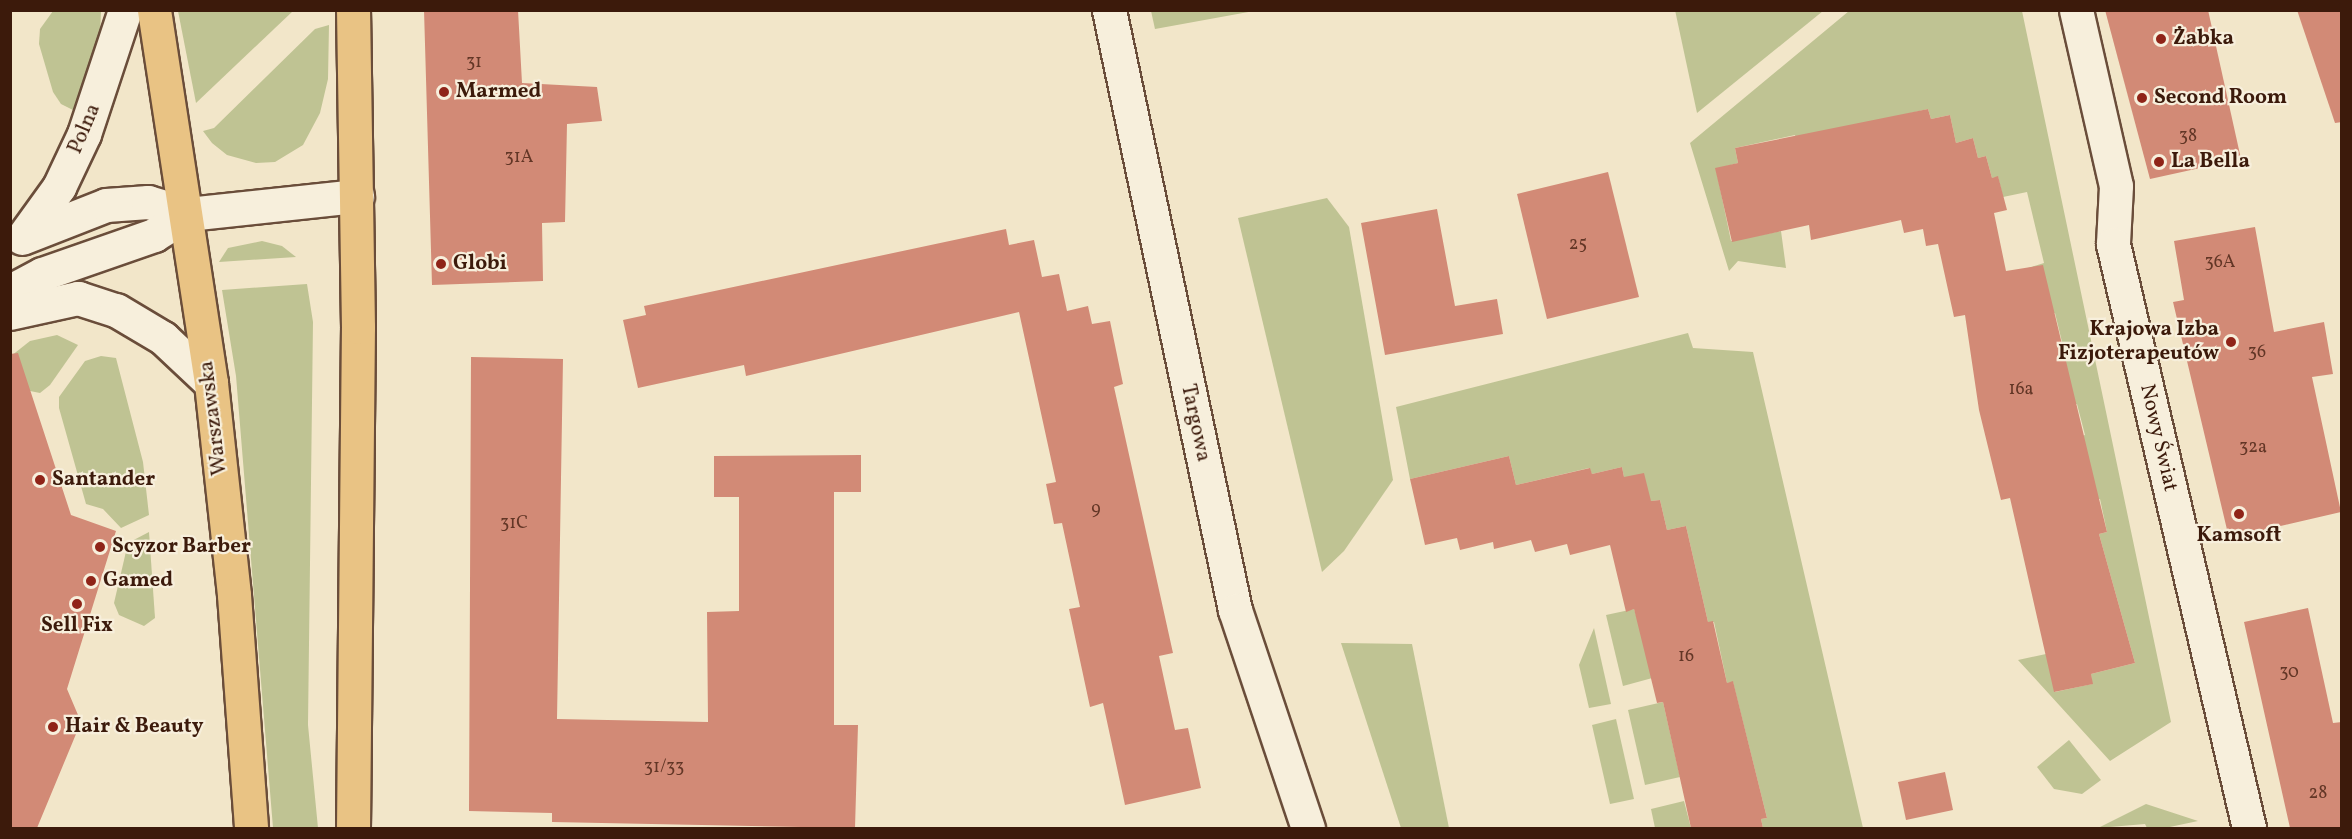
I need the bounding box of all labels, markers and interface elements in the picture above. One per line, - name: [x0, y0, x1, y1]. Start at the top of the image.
- place label: Żabka: [2173, 26, 2234, 52]
- marker: Żabka: [2154, 32, 2168, 46]
- house number: 31: [466, 52, 482, 74]
- place label: Marmed: [456, 79, 541, 105]
- marker: Marmed: [437, 85, 451, 99]
- place label: Second Room: [2154, 85, 2287, 111]
- marker: Second Room: [2135, 91, 2149, 105]
- street label: Polna: [63, 100, 107, 158]
- house number: 38: [2179, 126, 2197, 148]
- house number: 31A: [505, 147, 533, 169]
- place label: La Bella: [2171, 149, 2250, 175]
- marker: La Bella: [2152, 155, 2166, 169]
- house number: 25: [1569, 234, 1587, 256]
- place label: Globi: [453, 251, 507, 277]
- house number: 36A: [2204, 252, 2236, 274]
- marker: Globi: [434, 257, 448, 271]
- place label: Krajowa Izba Fizjoterapeutów: [2058, 317, 2219, 367]
- marker: Krajowa Izba Fizjoterapeutów: [2224, 335, 2238, 349]
- house number: 36: [2248, 342, 2266, 364]
- street label: Warszawska: [194, 359, 234, 477]
- house number: 16a: [2008, 379, 2034, 401]
- street label: Targowa: [1174, 382, 1216, 464]
- street label: Nowy Świat: [2133, 382, 2183, 494]
- house number: 32a: [2239, 437, 2267, 459]
- place label: Santander: [52, 467, 155, 493]
- marker: Santander: [33, 473, 47, 487]
- house number: 9: [1091, 499, 1101, 521]
- marker: Kamsoft: [2232, 507, 2246, 521]
- house number: 31C: [500, 513, 528, 535]
- place label: Kamsoft: [2197, 523, 2281, 549]
- place label: Scyzor Barber: [112, 534, 251, 560]
- marker: Scyzor Barber: [93, 540, 107, 554]
- place label: Gamed: [103, 568, 173, 594]
- marker: Gamed: [84, 574, 98, 588]
- marker: Sell Fix: [70, 597, 84, 611]
- place label: Sell Fix: [41, 613, 113, 639]
- house number: 16: [1678, 646, 1694, 668]
- house number: 30: [2279, 662, 2299, 684]
- place label: Hair & Beauty: [65, 714, 204, 740]
- marker: Hair & Beauty: [46, 720, 60, 734]
- house number: 31/33: [644, 757, 684, 779]
- house number: 28: [2309, 783, 2327, 805]

